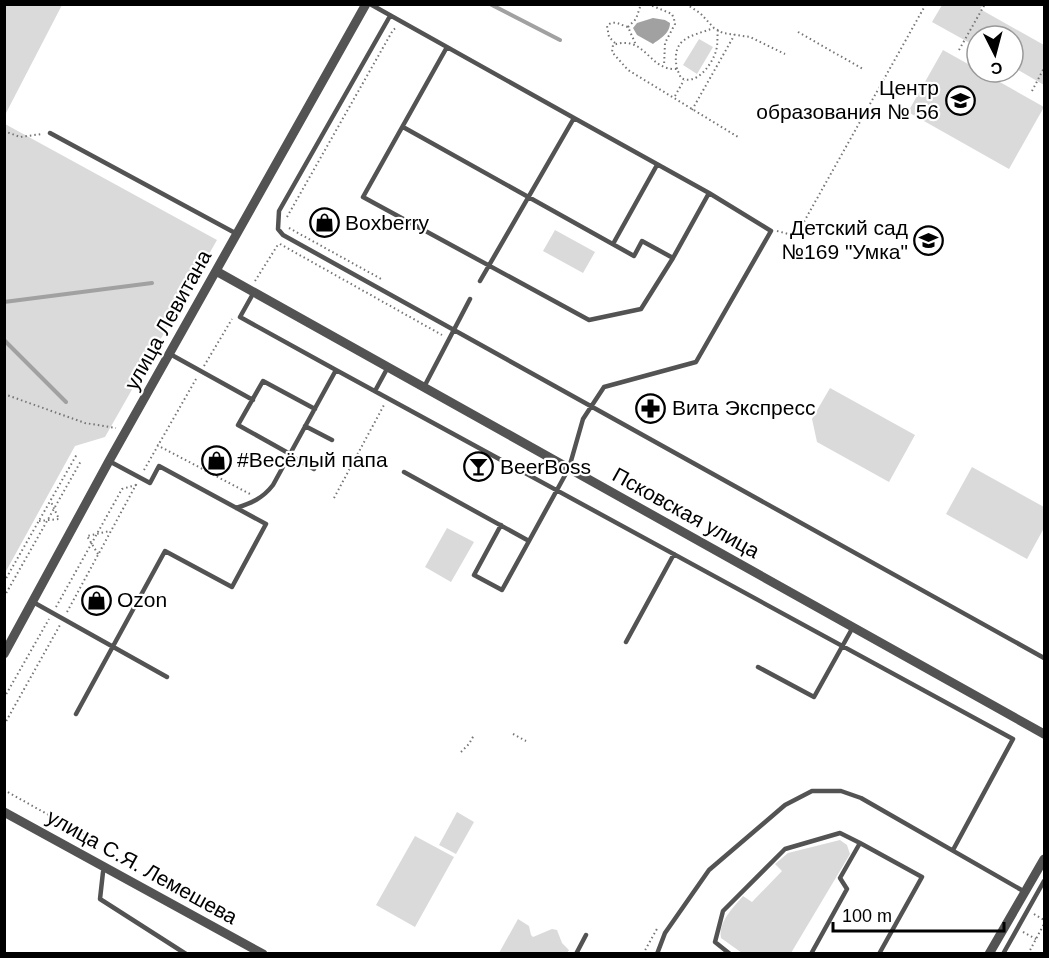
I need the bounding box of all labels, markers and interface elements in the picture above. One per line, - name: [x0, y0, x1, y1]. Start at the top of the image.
- north arrow: [965, 24, 1025, 84]
- text: С: [989, 59, 1003, 78]
- place label: Центр образования № 56: [756, 76, 939, 123]
- school or university icon: Центр образования № 56: [944, 84, 976, 116]
- shop icon: Boxberry: [308, 207, 340, 239]
- place label: Boxberry: [345, 211, 430, 234]
- place label: Детский сад №169 "Умка": [782, 216, 908, 263]
- school or university icon: Детский сад №169 "Умка": [913, 224, 945, 256]
- street label: улица Левитана: [120, 246, 216, 394]
- pharmacy icon: Вита Экспресс: [635, 392, 667, 424]
- place label: Вита Экспресс: [672, 396, 815, 419]
- shop icon: #Весёлый папа: [200, 444, 232, 476]
- place label: #Весёлый папа: [237, 448, 388, 471]
- bar icon: BeerBoss: [463, 451, 495, 483]
- place label: BeerBoss: [500, 455, 591, 478]
- street label: Псковская улица: [609, 463, 764, 563]
- shop icon: Ozon: [80, 584, 112, 616]
- place label: Ozon: [117, 588, 167, 611]
- street label: улица С.Я. Лемешева: [43, 805, 242, 929]
- scale bar: [833, 895, 1004, 933]
- text: 100 m: [842, 906, 892, 926]

